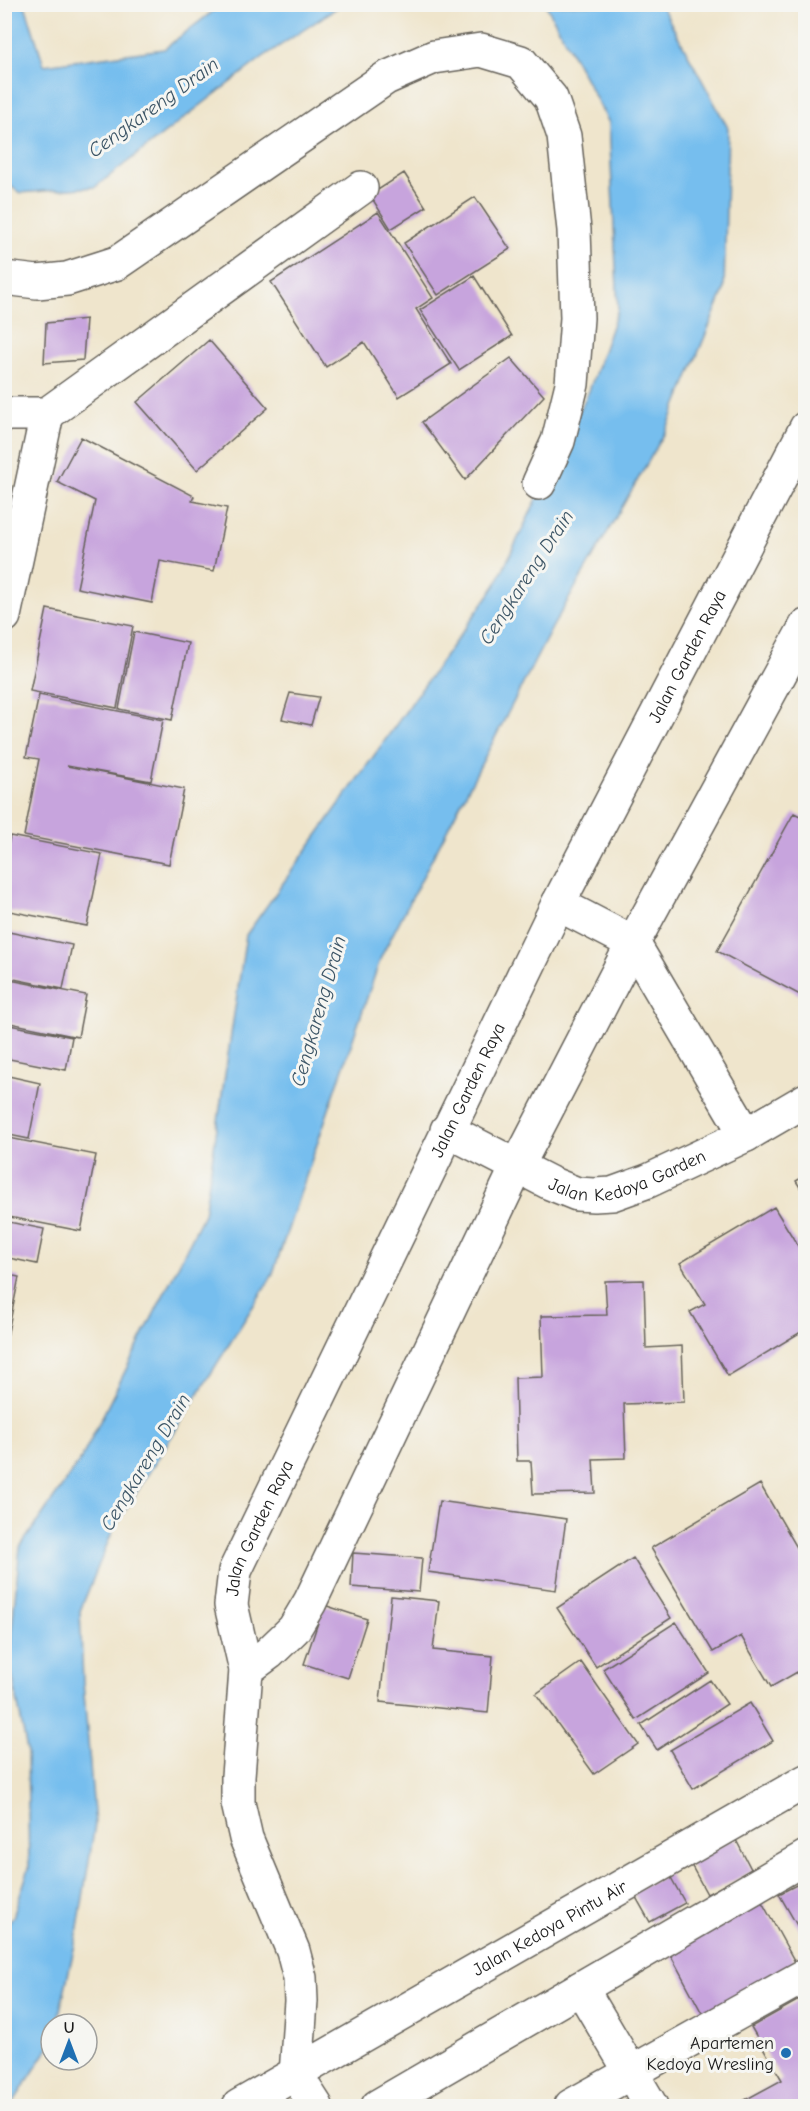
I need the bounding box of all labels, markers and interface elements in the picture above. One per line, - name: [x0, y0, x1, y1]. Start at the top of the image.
- water label: Cengkareng Drain: [84, 52, 223, 162]
- water label: Cengkareng Drain: [474, 506, 578, 649]
- street label: Jalan Garden Raya: [644, 586, 731, 727]
- water label: Cengkareng Drain: [286, 933, 351, 1089]
- street label: Jalan Garden Raya: [427, 1020, 510, 1161]
- street label: Jalan Kedoya Garden: [545, 1145, 709, 1206]
- water label: Cengkareng Drain: [96, 1390, 195, 1535]
- street label: Jalan Garden Raya: [222, 1457, 298, 1597]
- street label: Jalan Kedoya Pintu Air: [469, 1876, 631, 1981]
- north arrow: [39, 2012, 99, 2072]
- text: U: [64, 2019, 74, 2037]
- place label: Apartemen Kedoya Wresling: [646, 2033, 774, 2075]
- marker: Apartemen Kedoya Wresling: [779, 2046, 793, 2060]

